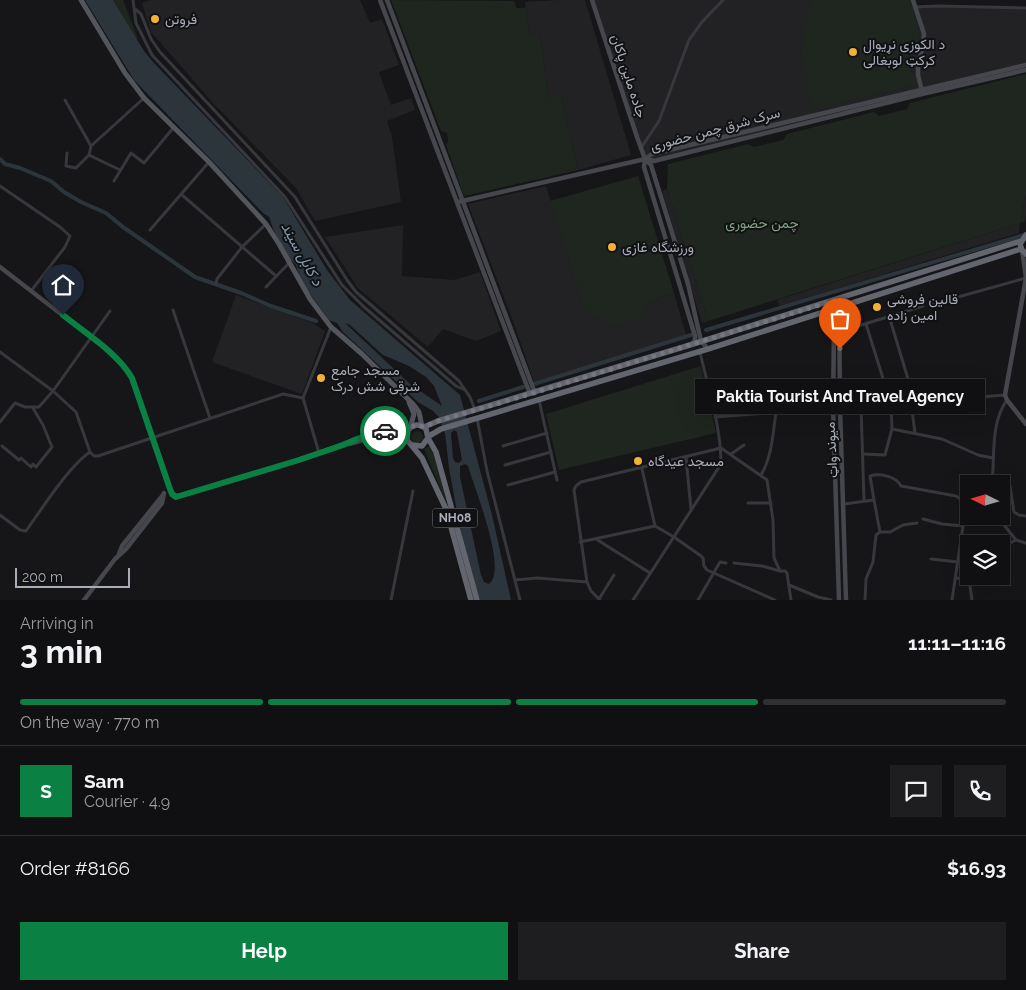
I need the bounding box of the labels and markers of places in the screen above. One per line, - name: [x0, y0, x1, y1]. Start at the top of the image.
- place label: فروتن: [165, 11, 197, 28]
- marker: فروتن: [149, 13, 161, 25]
- place label: د الکوزی نړیوال کرکټ لوبغالی: [863, 36, 945, 69]
- marker: د الکوزی نړیوال کرکټ لوبغالی: [847, 46, 859, 58]
- place label: ورزشگاه غازی: [622, 239, 694, 256]
- marker: ورزشگاه غازی: [606, 241, 618, 253]
- pin: [42, 264, 84, 315]
- place label: قالین فروشی امین زاده: [887, 291, 958, 324]
- pin: [819, 298, 861, 349]
- marker: قالین فروشی امین زاده: [871, 301, 883, 313]
- place label: مسجد جامع شرقی شش درک: [331, 362, 420, 395]
- marker: مسجد جامع شرقی شش درک: [315, 372, 327, 384]
- callout: Paktia Tourist And Travel Agency: [695, 379, 985, 414]
- place label: مسجد عیدگاه: [648, 453, 724, 470]
- marker: مسجد عیدگاه: [632, 455, 644, 467]

